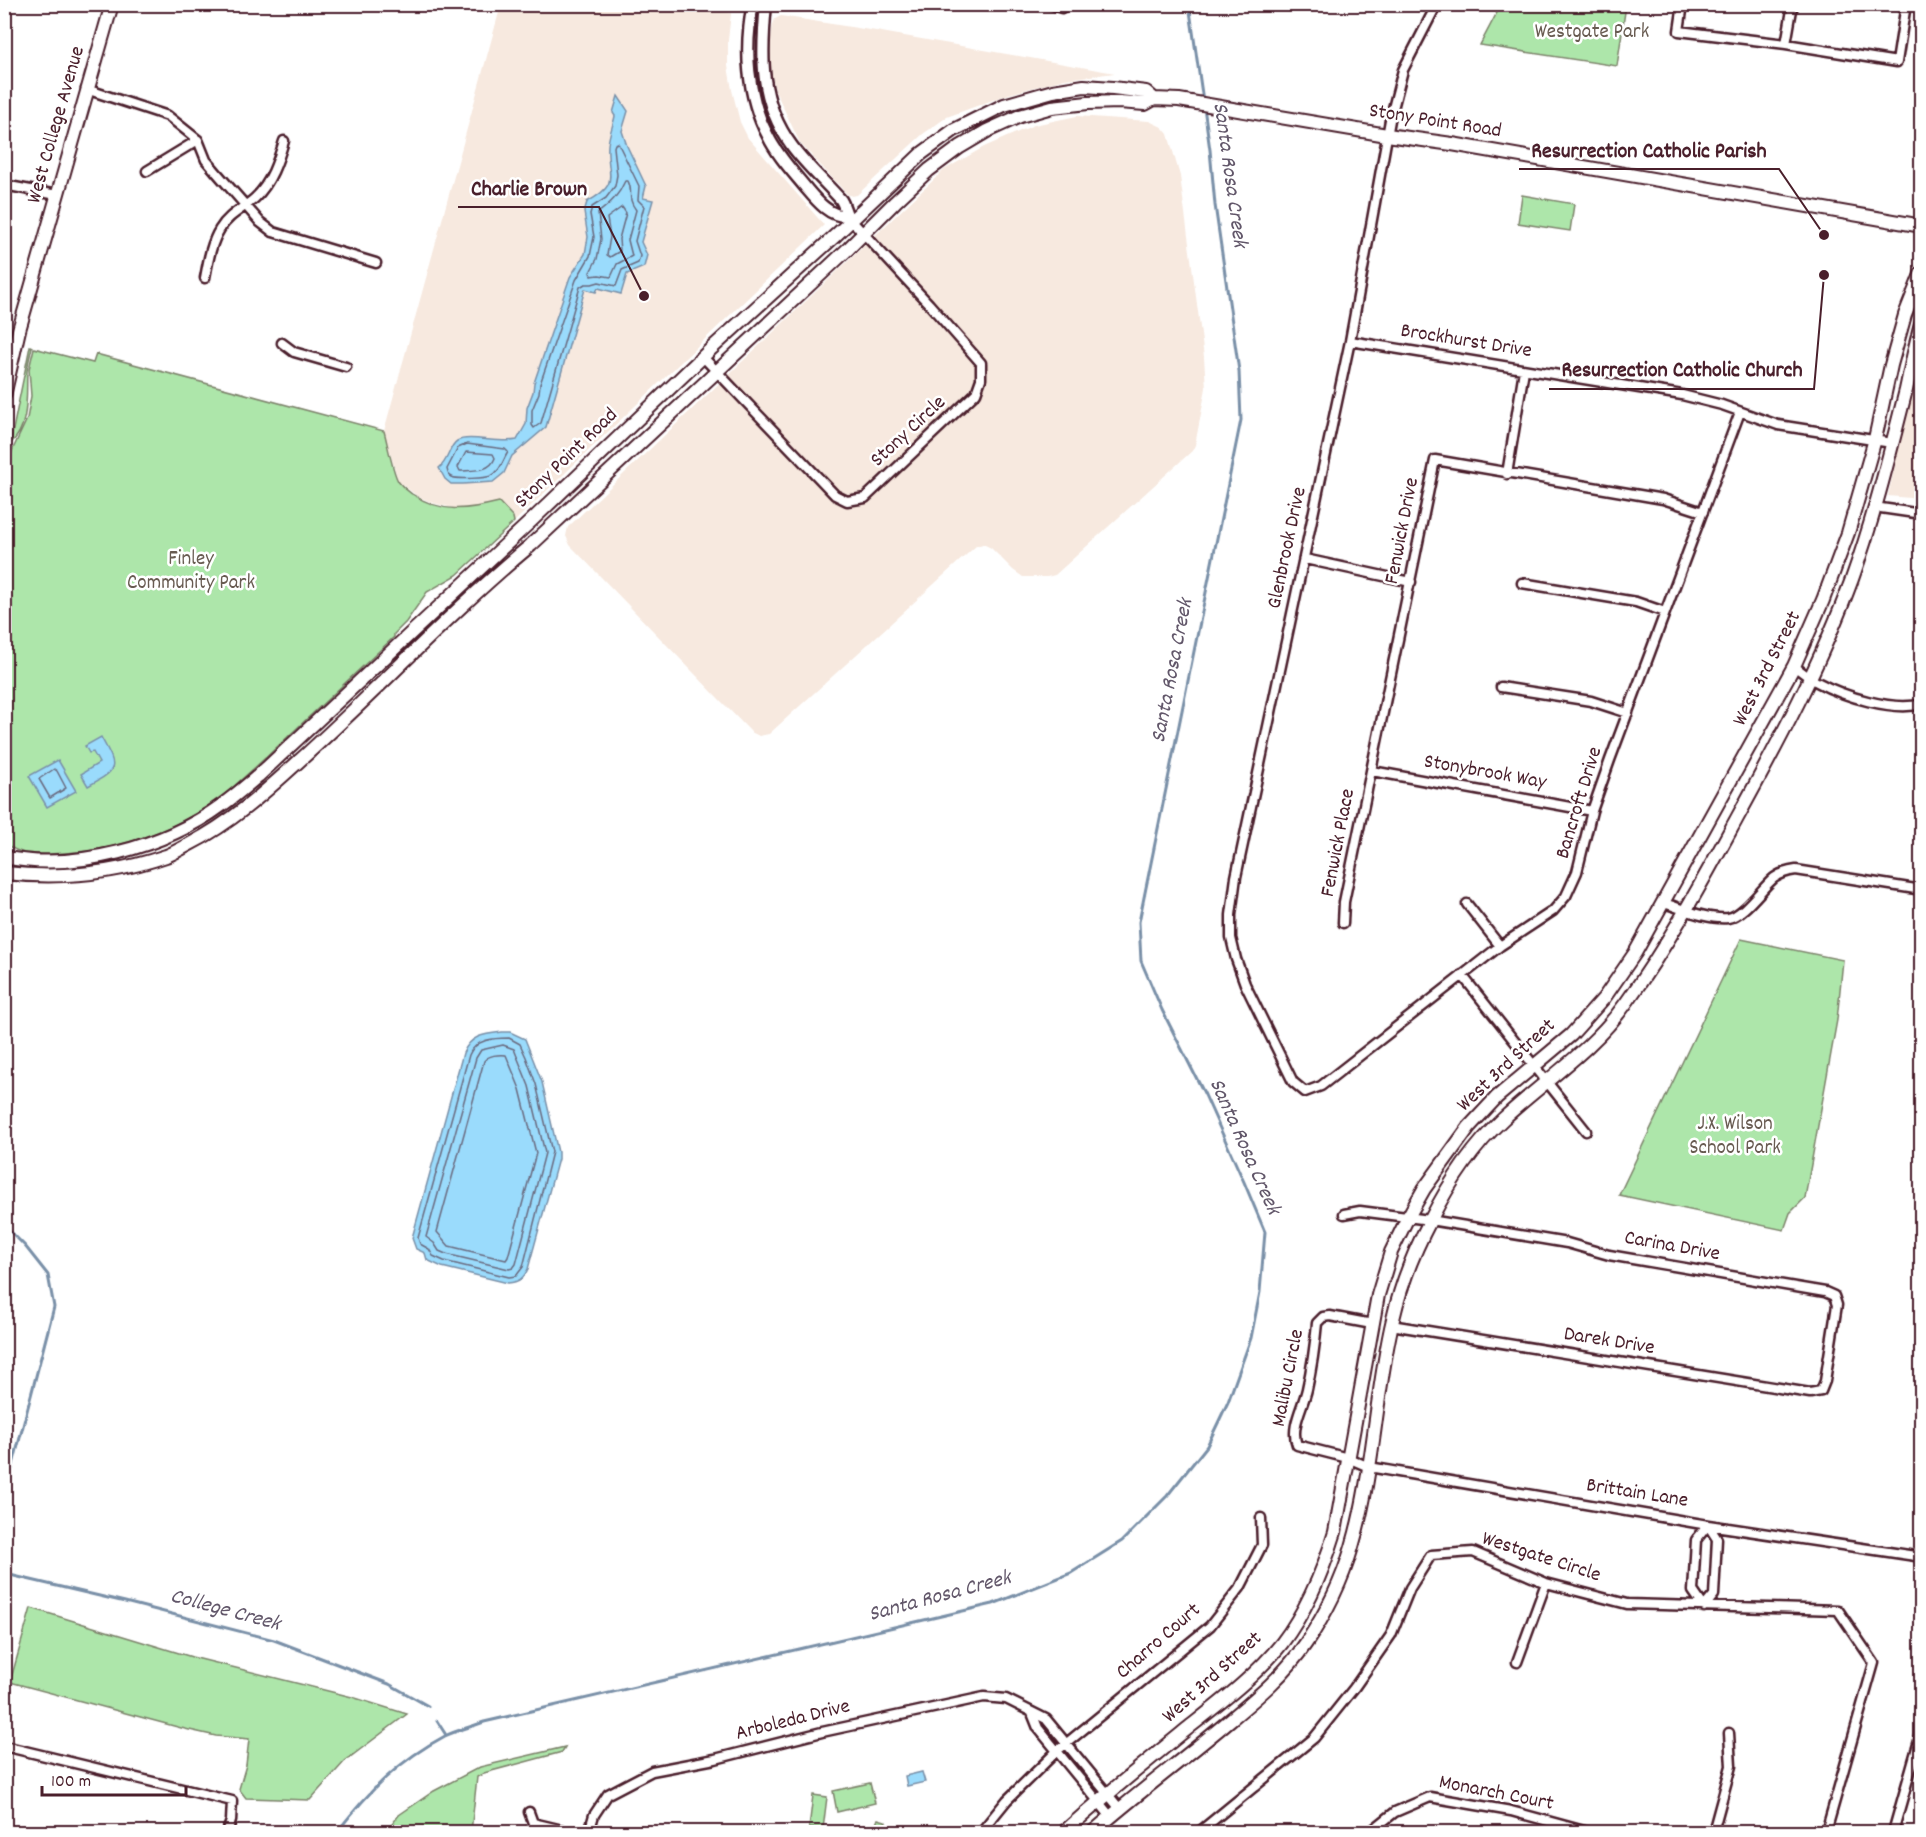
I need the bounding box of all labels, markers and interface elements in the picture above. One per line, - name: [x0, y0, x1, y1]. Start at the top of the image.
- park label: Westgate Park: [1535, 18, 1649, 48]
- street label: West College Avenue: [20, 43, 94, 207]
- street label: Stony Point Road: [1367, 97, 1503, 147]
- water label: Santa Rosa Creek: [1203, 100, 1255, 251]
- callout: Resurrection Catholic Parish: [1519, 129, 1779, 169]
- text: Resurrection Catholic Parish: [1531, 137, 1767, 168]
- callout: Charlie Brown: [458, 167, 599, 207]
- text: Charlie Brown: [471, 175, 587, 206]
- street label: Brockhurst Drive: [1398, 317, 1534, 367]
- callout: Resurrection Catholic Church: [1549, 349, 1814, 389]
- text: Resurrection Catholic Church: [1562, 356, 1802, 387]
- street label: Stony Circle: [864, 389, 954, 475]
- street label: Stony Point Road: [509, 402, 625, 516]
- street label: Fenwick Drive: [1378, 475, 1428, 587]
- street label: Glenbrook Drive: [1260, 484, 1316, 612]
- park label: Finley Community Park: [127, 545, 255, 599]
- water label: Santa Rosa Creek: [1144, 594, 1203, 746]
- street label: West 3rd Street: [1726, 606, 1810, 732]
- street label: Bancroft Drive: [1549, 743, 1611, 863]
- street label: Stonybrook Way: [1421, 747, 1549, 799]
- street label: Fenwick Place: [1314, 786, 1364, 900]
- street label: West 3rd Street: [1451, 1012, 1563, 1120]
- water label: Santa Rosa Creek: [1200, 1074, 1289, 1222]
- park label: J.X. Wilson School Park: [1689, 1110, 1781, 1164]
- street label: Carina Drive: [1622, 1224, 1722, 1270]
- street label: Darek Drive: [1561, 1320, 1657, 1364]
- street label: Malibu Circle: [1265, 1327, 1313, 1429]
- street label: Brittain Lane: [1584, 1471, 1690, 1517]
- street label: Westgate Circle: [1478, 1525, 1604, 1591]
- water label: Santa Rosa Creek: [865, 1563, 1017, 1631]
- water label: College Creek: [167, 1581, 285, 1641]
- street label: Charro Court: [1110, 1596, 1208, 1687]
- street label: West 3rd Street: [1156, 1625, 1270, 1731]
- street label: Arboleda Drive: [733, 1692, 853, 1750]
- scale bar: [42, 1759, 186, 1797]
- street label: Monarch Court: [1436, 1768, 1556, 1820]
- text: 100 m: [51, 1770, 91, 1795]

